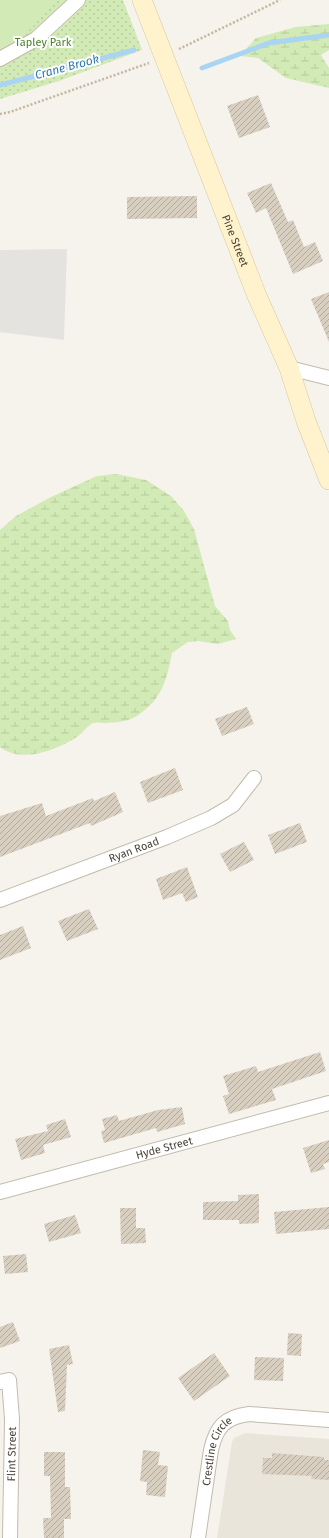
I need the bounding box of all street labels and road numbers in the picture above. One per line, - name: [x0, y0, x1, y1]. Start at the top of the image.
- street label: Pine Street: [219, 213, 251, 268]
- street label: Ryan Road: [107, 834, 161, 865]
- street label: Hyde Street: [134, 1134, 194, 1161]
- street label: Crestline Circle: [199, 1413, 234, 1487]
- street label: Flint Street: [5, 1426, 19, 1482]

